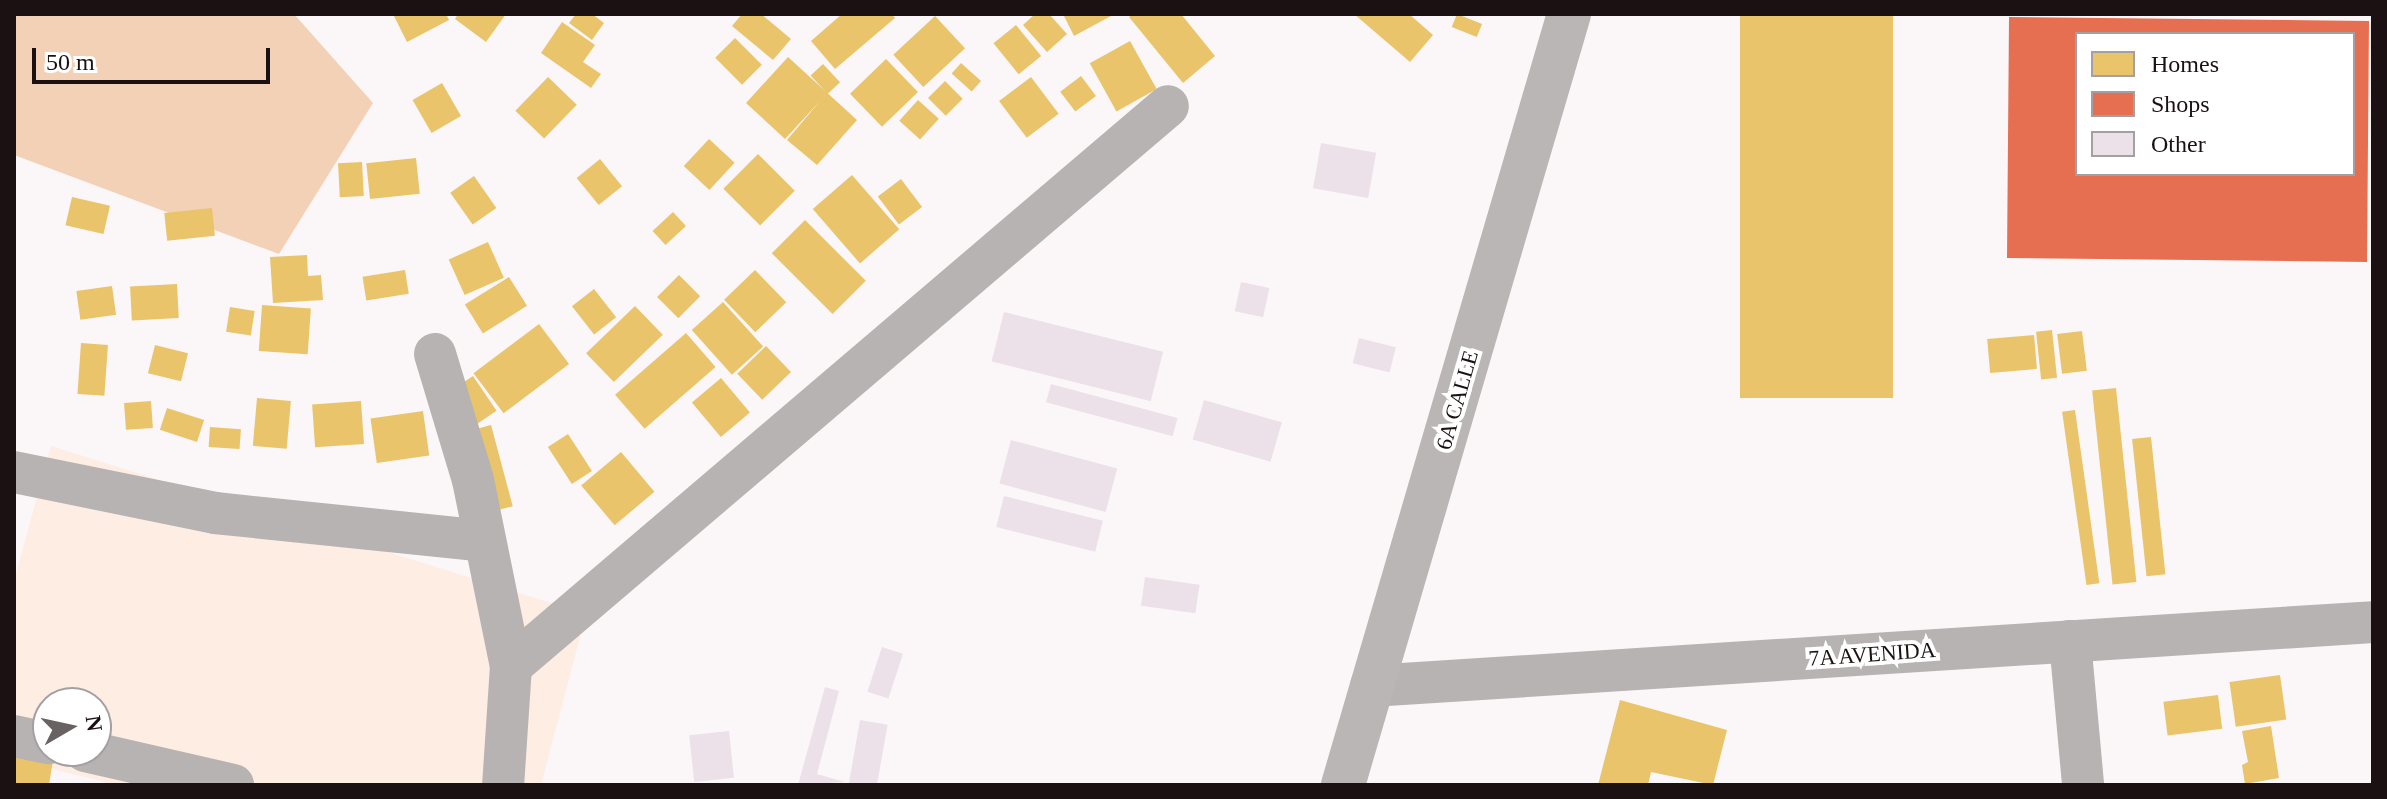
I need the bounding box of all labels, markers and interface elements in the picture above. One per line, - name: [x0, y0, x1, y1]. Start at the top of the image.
- scale bar: [36, 32, 274, 82]
- legend: [2075, 32, 2355, 176]
- text: 50 m: [46, 49, 95, 75]
- text: Homes: [2151, 51, 2219, 77]
- text: Shops: [2151, 91, 2210, 117]
- text: Other: [2151, 131, 2206, 157]
- street label: 6A CALLE: [1430, 347, 1484, 453]
- street label: 7A AVENIDA: [1806, 636, 1938, 672]
- north arrow: [32, 687, 112, 767]
- text: N: [81, 714, 108, 733]

